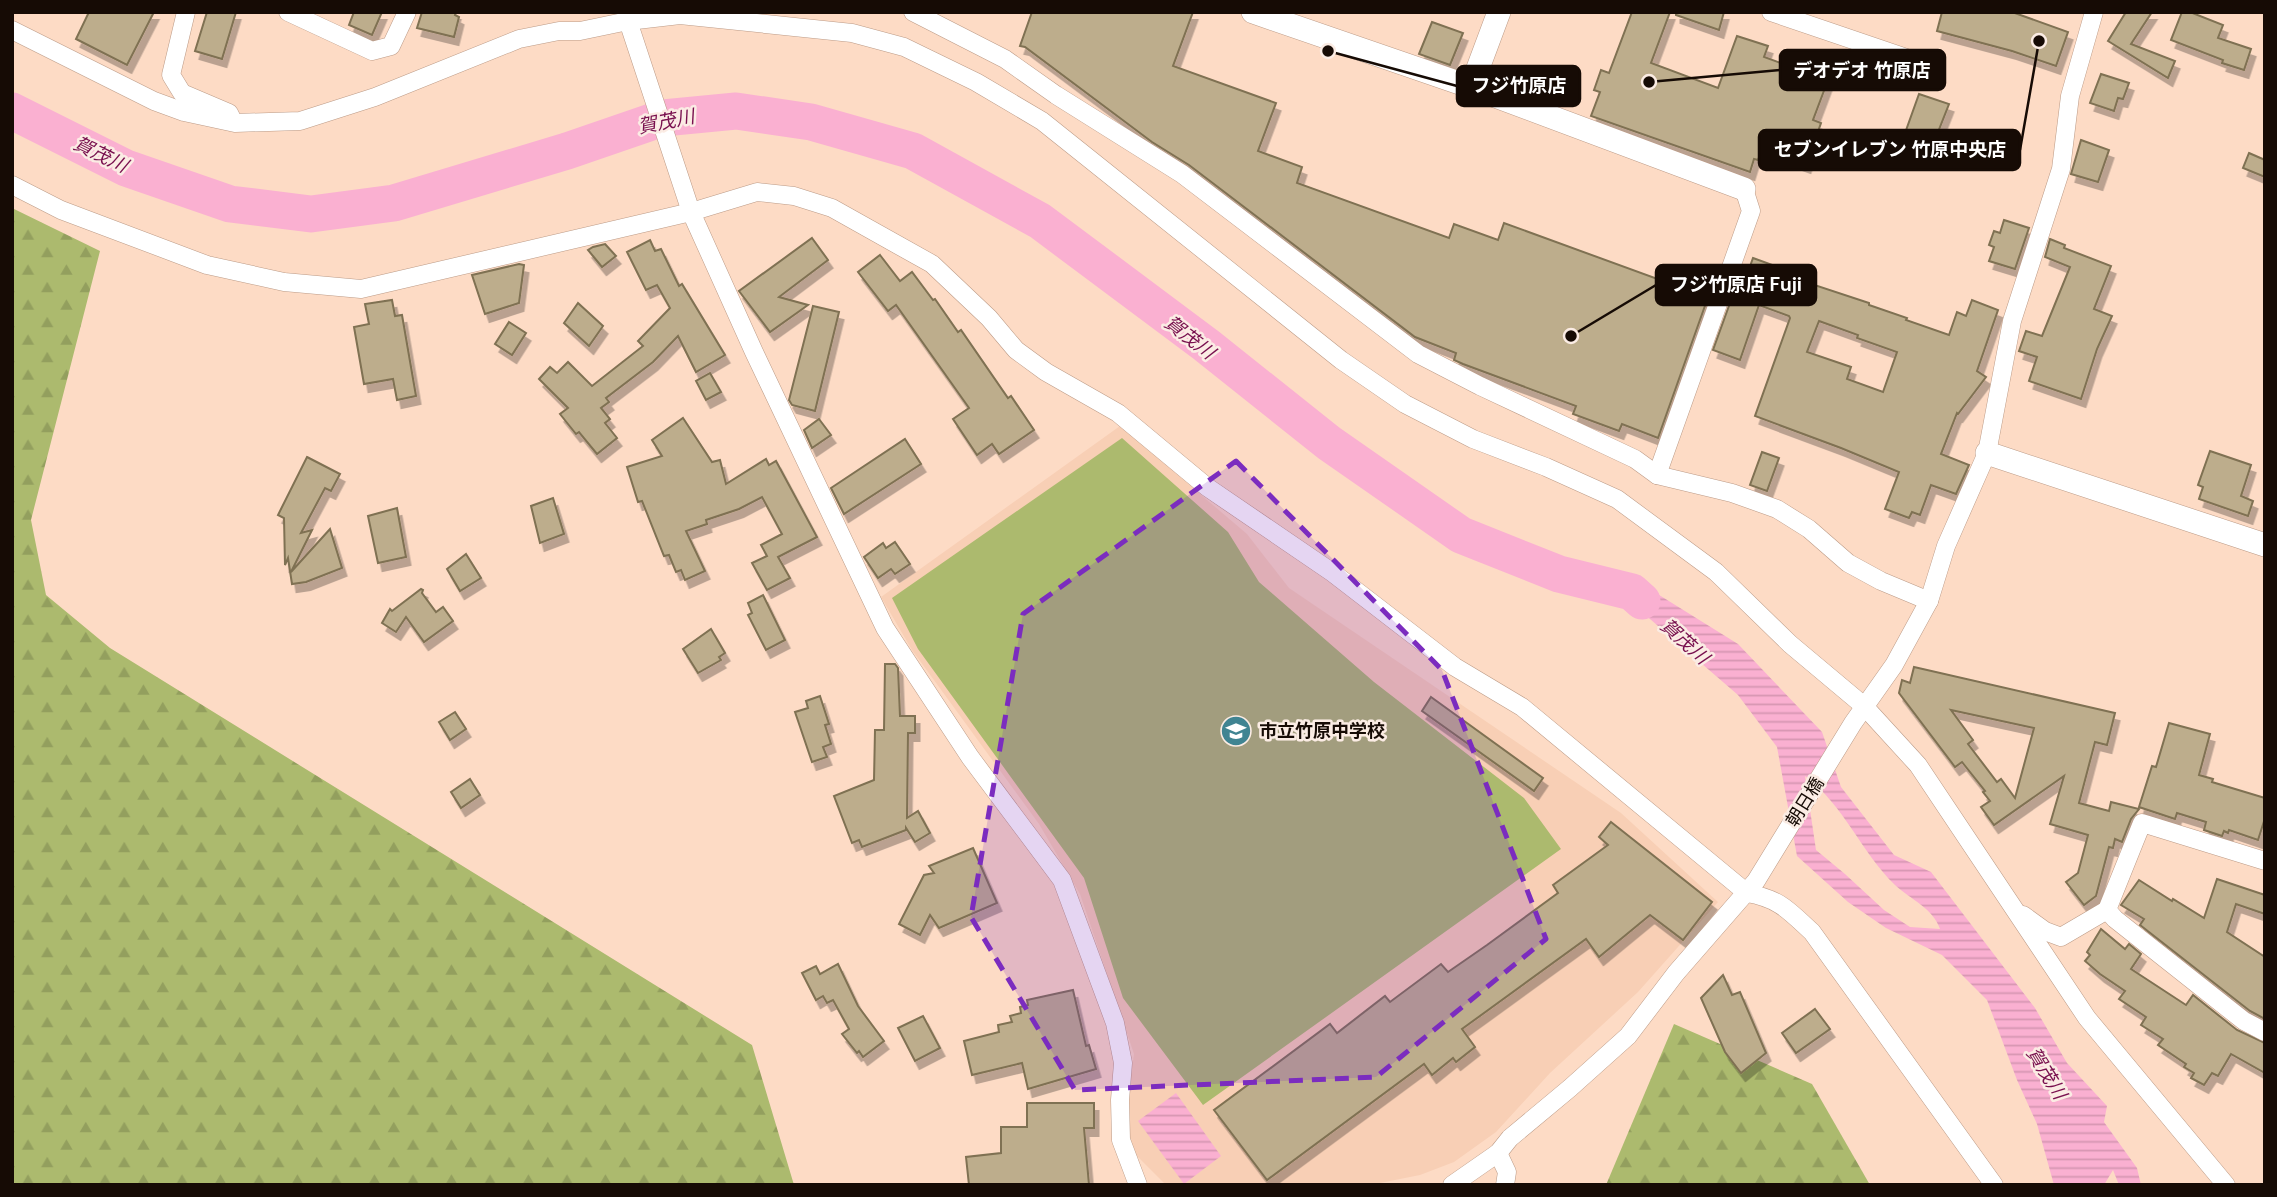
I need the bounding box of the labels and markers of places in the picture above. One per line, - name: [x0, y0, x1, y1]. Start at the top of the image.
- callout: デオデオ 竹原店: [1780, 50, 1945, 90]
- callout: フジ竹原店: [1457, 66, 1580, 106]
- callout: セブンイレブン 竹原中央店: [1759, 130, 2020, 170]
- callout: フジ竹原店 Fuji: [1656, 265, 1816, 305]
- school or university icon: 市立竹原中学校: [1219, 714, 1253, 748]
- place label: 市立竹原中学校: [1259, 719, 1385, 743]

